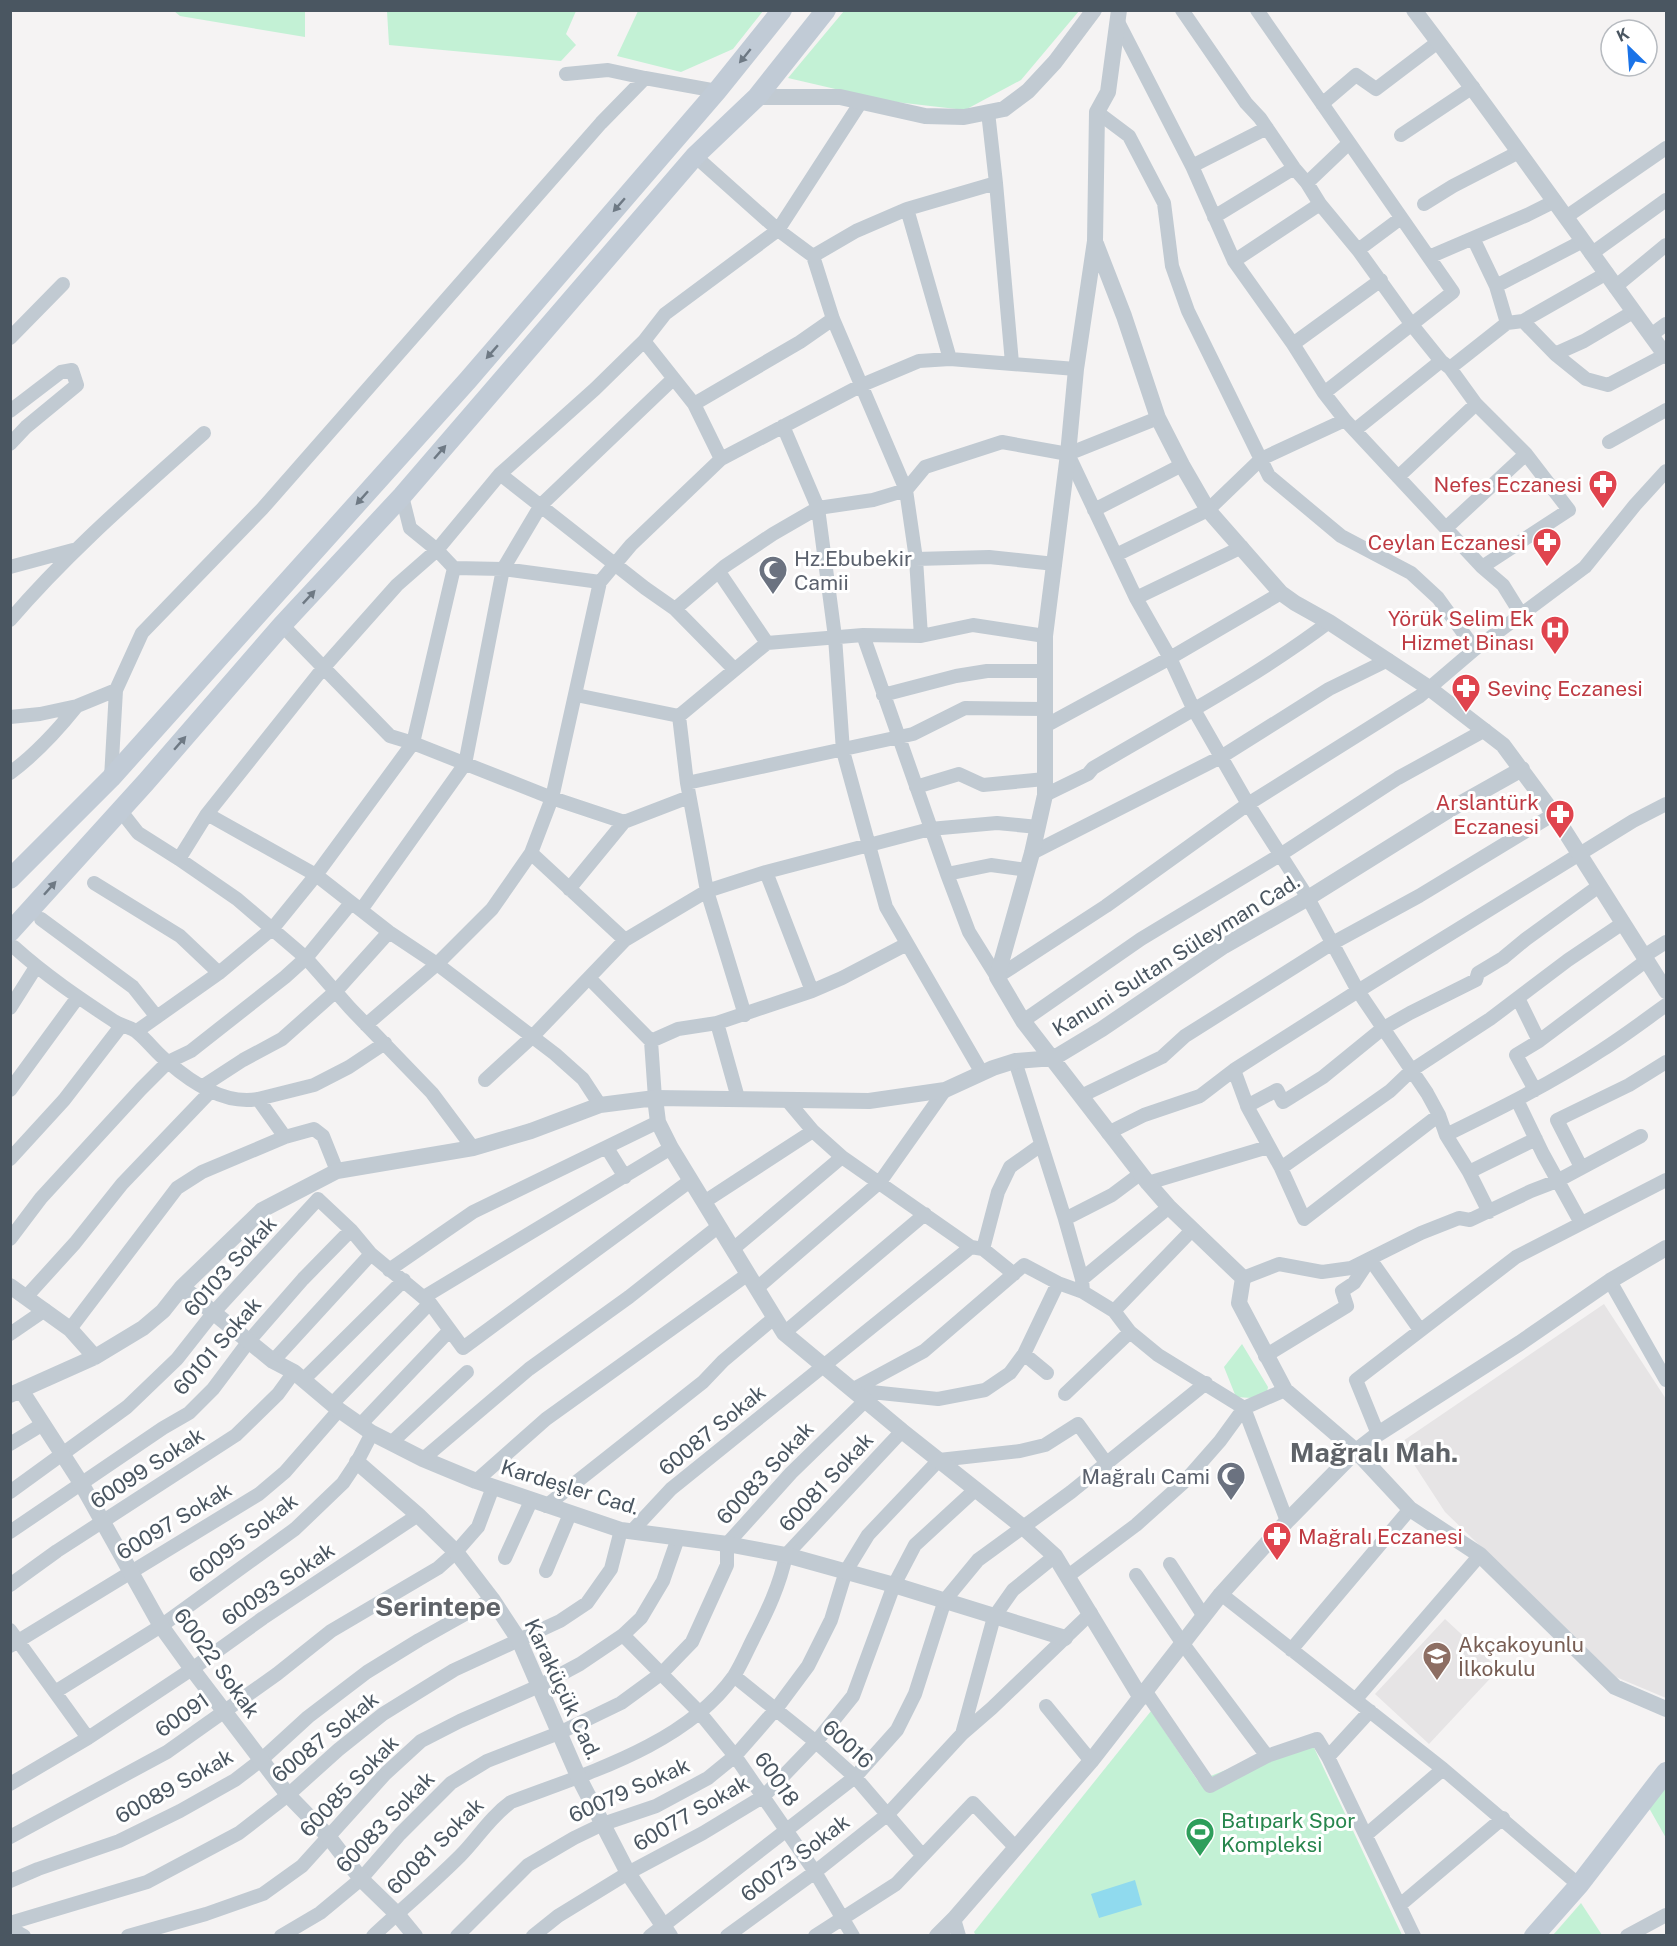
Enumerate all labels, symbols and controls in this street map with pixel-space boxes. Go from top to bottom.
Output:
north arrow [1599,18,1659,78]
text: K [1614,24,1633,46]
one-way arrow [739,48,752,64]
one-way arrow [613,197,626,212]
one-way arrow [485,344,498,360]
one-way arrow [433,445,446,460]
pharmacy icon: Nefes Eczanesi [1587,468,1619,510]
place label: Nefes Eczanesi [1434,472,1582,497]
one-way arrow [356,490,369,505]
pharmacy icon: Ceylan Eczanesi [1531,526,1563,568]
place label: Ceylan Eczanesi [1368,530,1526,555]
place label: Hz.Ebubekir Camii [794,546,912,595]
mosque icon: Hz.Ebubekir Camii [757,554,789,596]
one-way arrow [301,590,315,604]
place label: Yörük Selim Ek Hizmet Binası [1388,606,1534,655]
hospital icon: Yörük Selim Ek Hizmet Binası [1539,614,1571,656]
pharmacy icon: Sevinç Eczanesi [1450,672,1482,714]
place label: Sevinç Eczanesi [1487,676,1643,701]
one-way arrow [173,736,186,751]
place label: Arslantürk Eczanesi [1435,790,1539,839]
pharmacy icon: Arslantürk Eczanesi [1544,798,1576,840]
street label: Kanuni Sultan Süleyman Cad. [1048,868,1304,1042]
one-way arrow [43,881,57,896]
street label: 60103 Sokak [178,1211,282,1321]
street label: 60101 Sokak [168,1292,266,1400]
street label: 60087 Sokak [654,1379,771,1481]
street label: 60083 Sokak [711,1416,819,1529]
street label: 60099 Sokak [86,1422,209,1514]
street label: 60081 Sokak [774,1427,878,1537]
district label: Mağralı Mah. [1290,1436,1458,1468]
street label: Kardeşler Cad. [498,1454,642,1520]
mosque icon: Mağralı Cami [1215,1460,1247,1502]
place label: Mağralı Cami [1082,1464,1210,1489]
street label: 60097 Sokak [112,1477,236,1565]
street label: 60095 Sokak [184,1488,302,1588]
pharmacy icon: Mağralı Eczanesi [1261,1520,1293,1562]
place label: Mağralı Eczanesi [1298,1524,1463,1549]
street label: 60093 Sokak [217,1537,339,1631]
district label: Serintepe [375,1590,501,1622]
street label: 60022 Sokak [169,1603,265,1723]
street label: Karaküçük Cad. [519,1615,607,1763]
place label: Akçakoyunlu İlkokulu [1458,1632,1584,1681]
school or university icon: Akçakoyunlu İlkokulu [1421,1640,1453,1682]
street label: 60087 Sokak [267,1686,384,1788]
street label: 60091 [150,1688,214,1742]
street label: 60016 [817,1714,879,1774]
street label: 60085 Sokak [294,1730,404,1842]
street label: 60089 Sokak [111,1743,237,1829]
street label: 60018 [749,1747,805,1811]
street label: 60079 Sokak [565,1752,693,1828]
street label: 60083 Sokak [331,1766,440,1878]
street label: 60077 Sokak [629,1770,754,1856]
street label: 60081 Sokak [381,1792,489,1900]
place label: Batıpark Spor Kompleksi [1221,1808,1355,1857]
street label: 60073 Sokak [736,1809,854,1907]
sports icon: Batıpark Spor Kompleksi [1184,1816,1216,1858]

